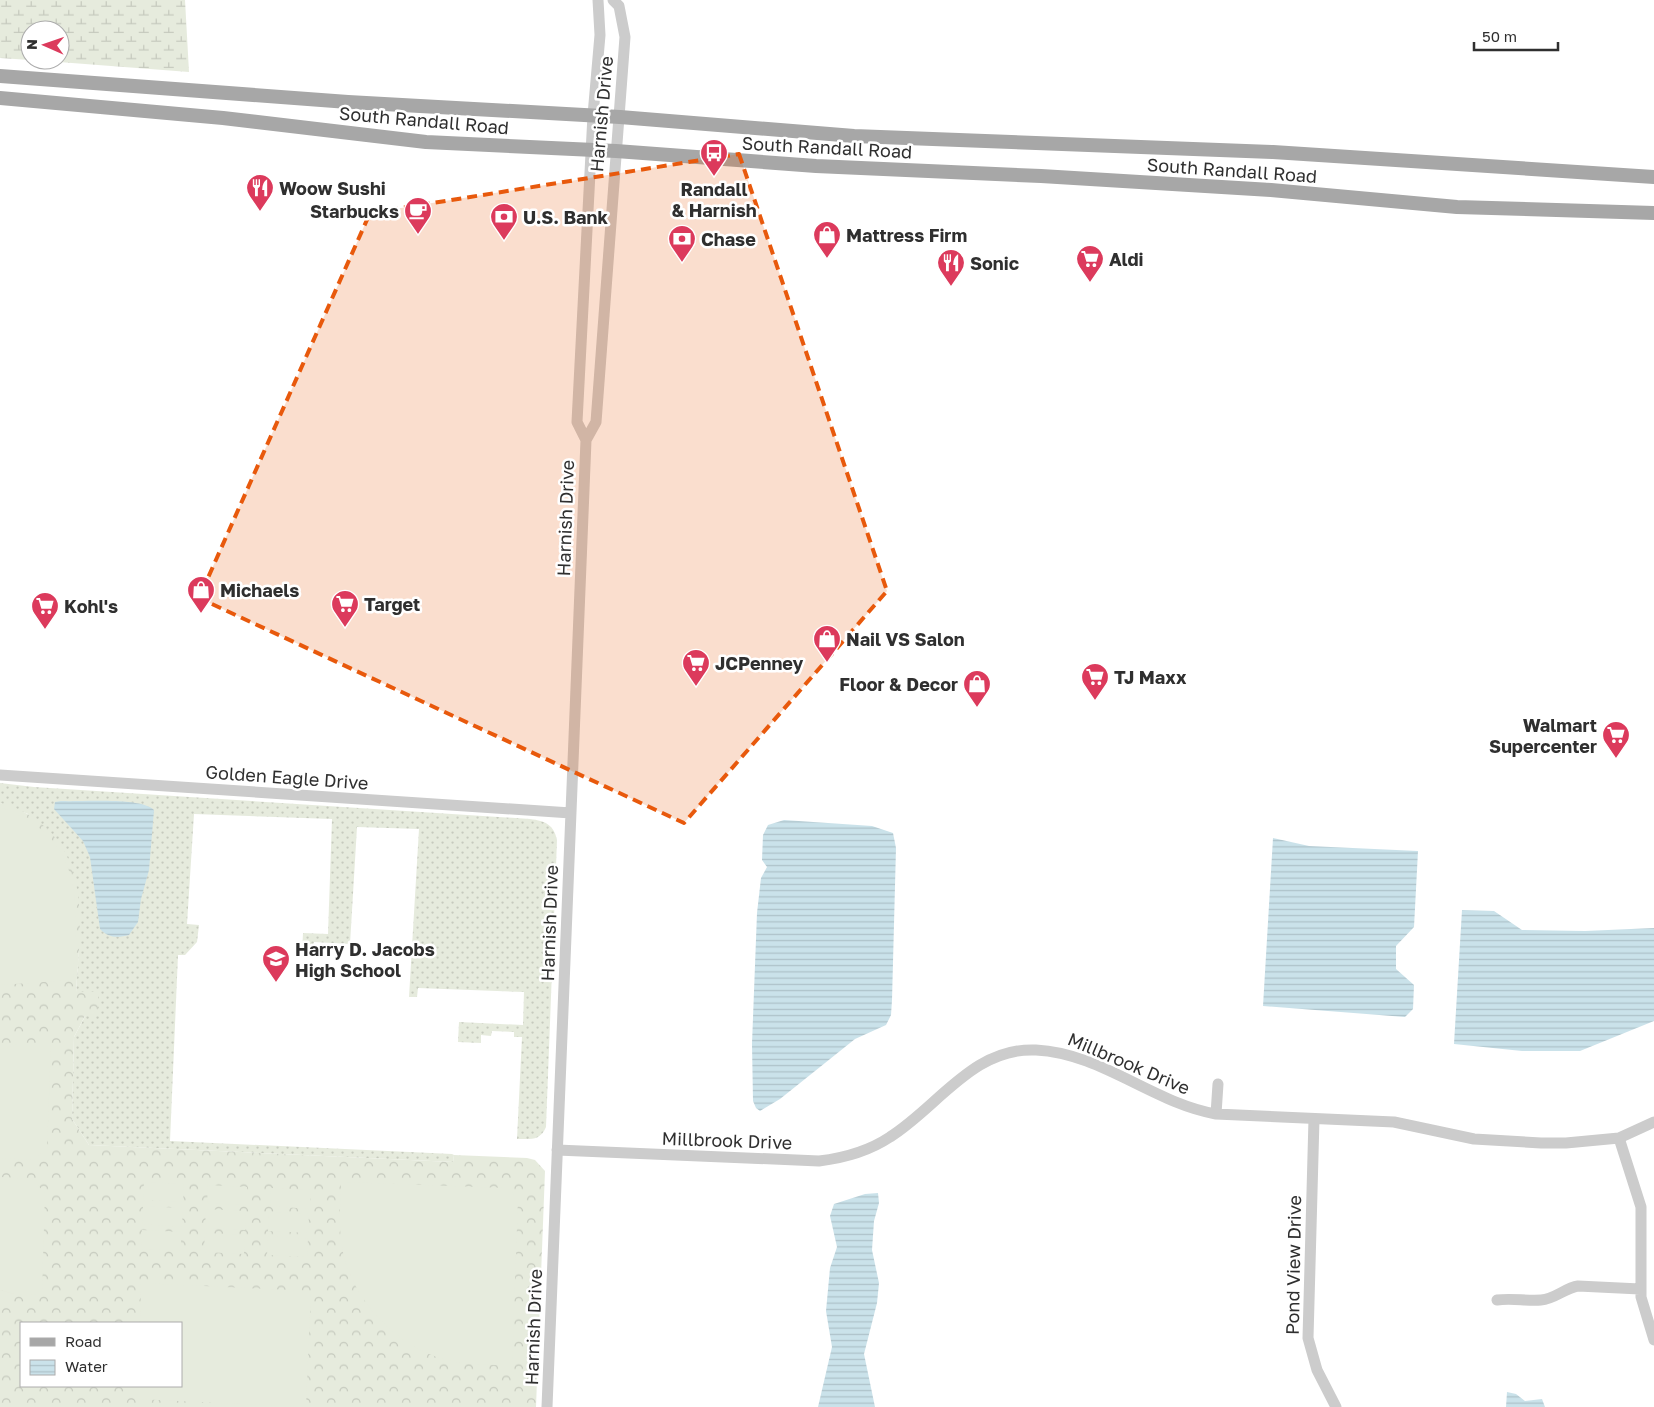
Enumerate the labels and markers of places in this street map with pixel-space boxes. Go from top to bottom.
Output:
bus stop icon: Randall & Harnish [699,138,729,177]
restaurant icon: Woow Sushi [245,173,275,212]
place label: Woow Sushi [279,177,386,199]
place label: Randall & Harnish [671,178,757,221]
cafe icon: Starbucks [403,196,433,235]
place label: Starbucks [310,200,399,222]
bank icon: U.S. Bank [489,202,519,241]
place label: U.S. Bank [523,206,608,228]
shop icon: Mattress Firm [812,220,842,259]
bank icon: Chase [667,224,697,263]
place label: Mattress Firm [846,224,967,246]
place label: Chase [701,228,756,250]
supermarket icon: Aldi [1075,244,1105,283]
restaurant icon: Sonic [936,248,966,287]
place label: Aldi [1109,248,1144,270]
place label: Sonic [970,252,1019,274]
shop icon: Michaels [186,575,216,614]
place label: Michaels [220,579,299,601]
supermarket icon: Target [330,589,360,628]
supermarket icon: Kohl's [30,591,60,630]
place label: Target [364,593,420,615]
place label: Kohl's [64,595,118,617]
shop icon: Nail VS Salon [812,624,842,663]
place label: Nail VS Salon [846,628,965,650]
supermarket icon: JCPenney [681,648,711,687]
place label: JCPenney [715,652,804,674]
supermarket icon: TJ Maxx [1080,662,1110,701]
place label: TJ Maxx [1114,666,1187,688]
shop icon: Floor & Decor [962,669,992,708]
place label: Floor & Decor [839,673,958,695]
place label: Walmart Supercenter [1489,714,1597,757]
supermarket icon: Walmart Supercenter [1601,720,1631,759]
place label: Harry D. Jacobs High School [295,938,435,981]
school or university icon: Harry D. Jacobs High School [261,944,291,983]

